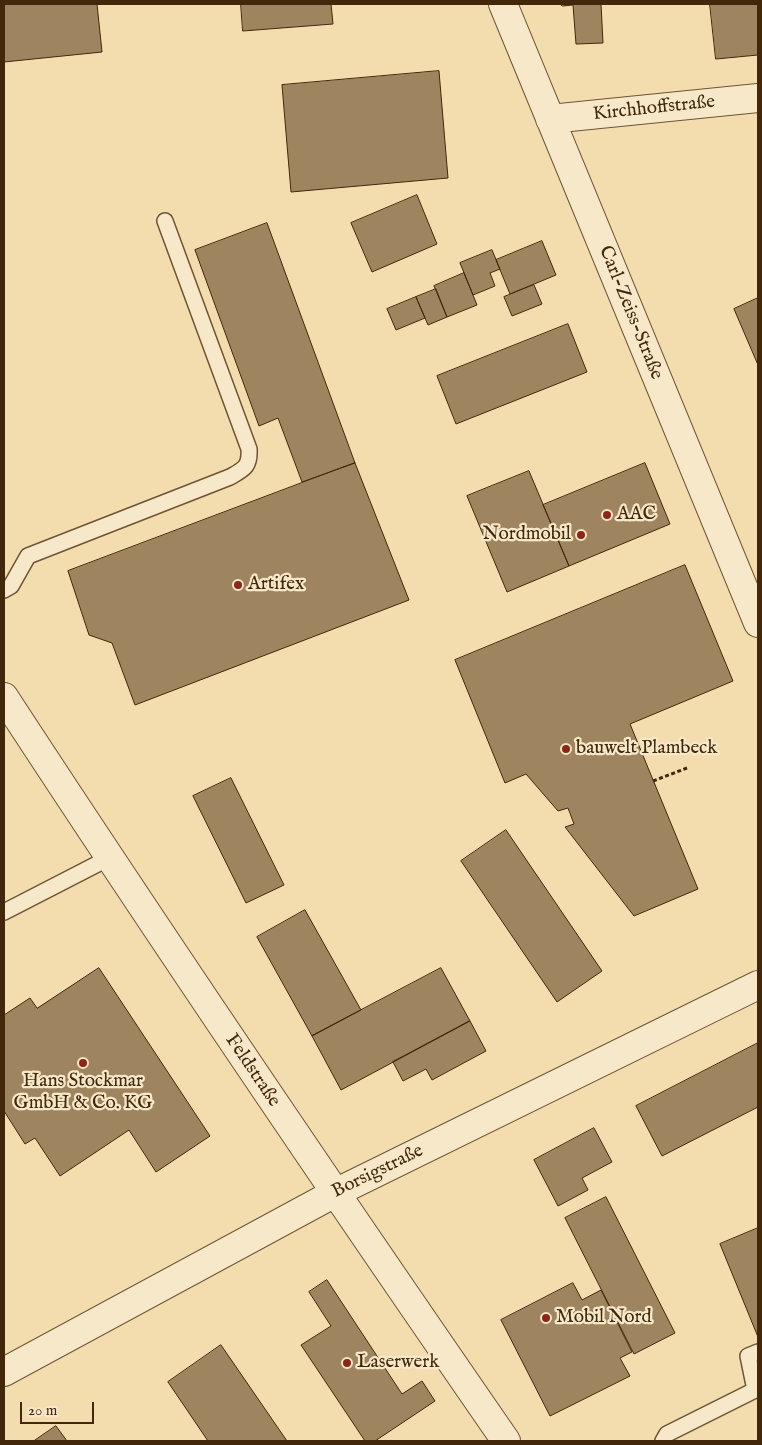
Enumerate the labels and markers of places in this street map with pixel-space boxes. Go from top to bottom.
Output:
place label: AAC [617,504,656,526]
marker: AAC [601,509,613,521]
place label: Nordmobil [483,524,571,546]
marker: Nordmobil [575,529,587,541]
place label: Artifex [248,574,304,596]
marker: Artifex [232,579,244,591]
place label: bauwelt Plambeck [576,738,717,760]
marker: bauwelt Plambeck [560,743,572,755]
marker: Hans Stockmar GmbH & Co. KG [77,1057,89,1069]
place label: Hans Stockmar GmbH & Co. KG [14,1071,152,1115]
place label: Mobil Nord [556,1307,652,1329]
marker: Mobil Nord [540,1312,552,1324]
place label: Laserwerk [357,1352,439,1374]
marker: Laserwerk [341,1357,353,1369]

